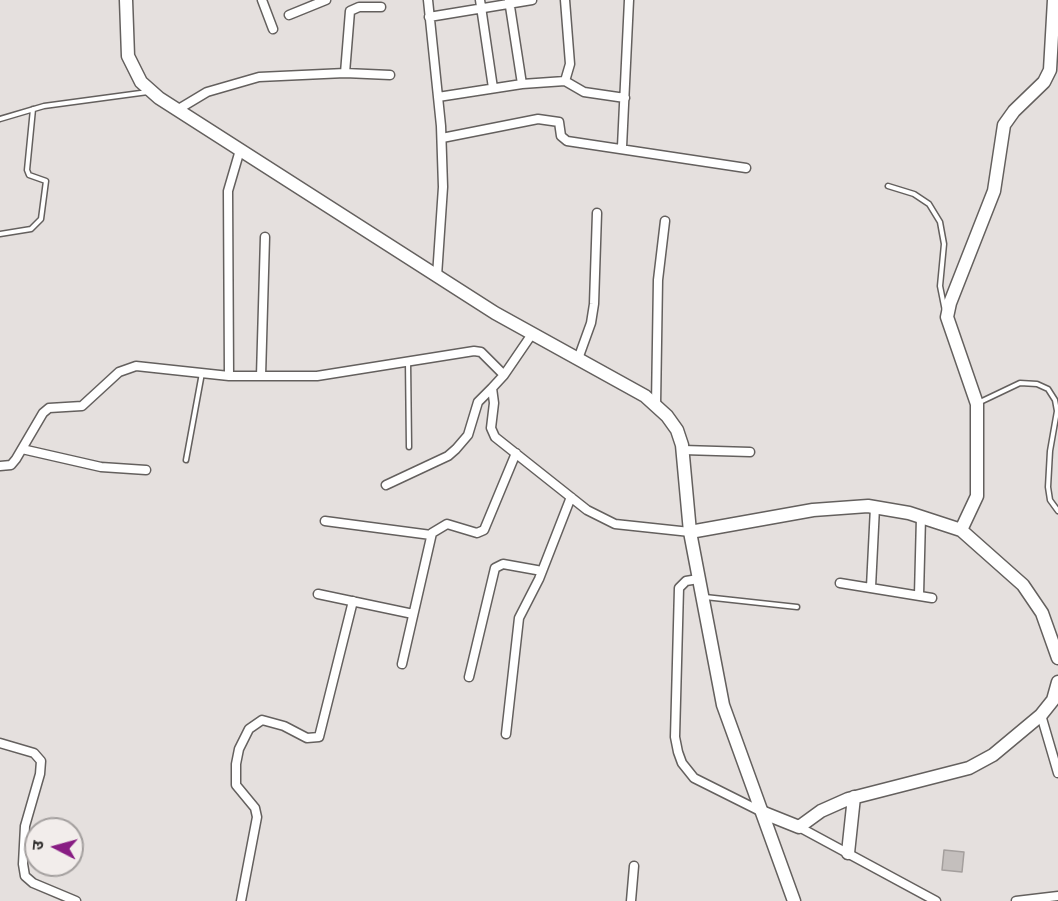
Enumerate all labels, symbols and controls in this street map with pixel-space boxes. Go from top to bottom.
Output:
north arrow [24,817,84,877]
text: उ [29,840,47,851]

